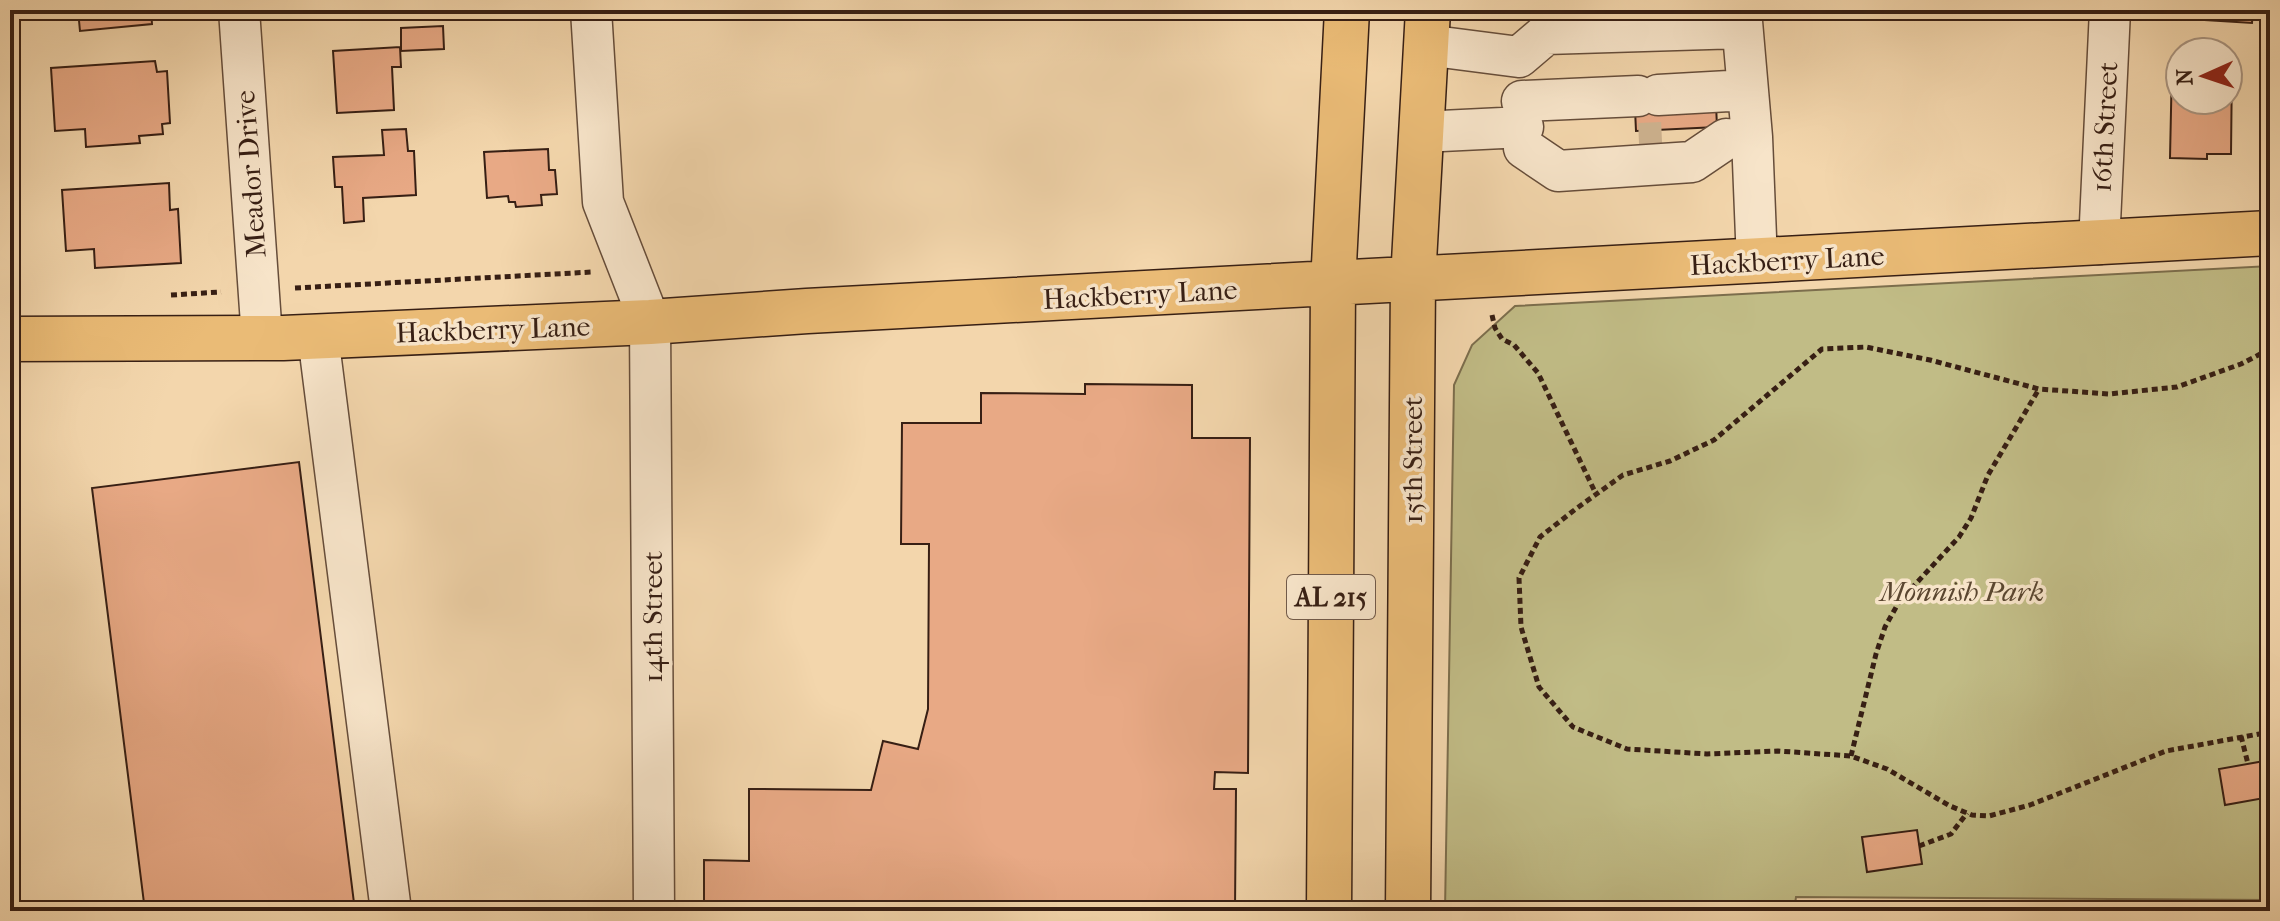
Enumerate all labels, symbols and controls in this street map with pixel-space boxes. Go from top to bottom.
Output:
north arrow [2164,36,2244,116]
street label: 16th Street [2085,61,2124,193]
text: N [2172,68,2198,86]
street label: Meador Drive [228,89,273,259]
street label: Hackberry Lane [1689,239,1885,282]
street label: Hackberry Lane [1042,273,1238,316]
street label: Hackberry Lane [395,310,591,349]
street label: 15th Street [1396,396,1429,524]
street label: 14th Street [636,551,669,683]
road number: AL 215 [1287,575,1375,619]
park label: Monnish Park [1878,575,2044,608]

